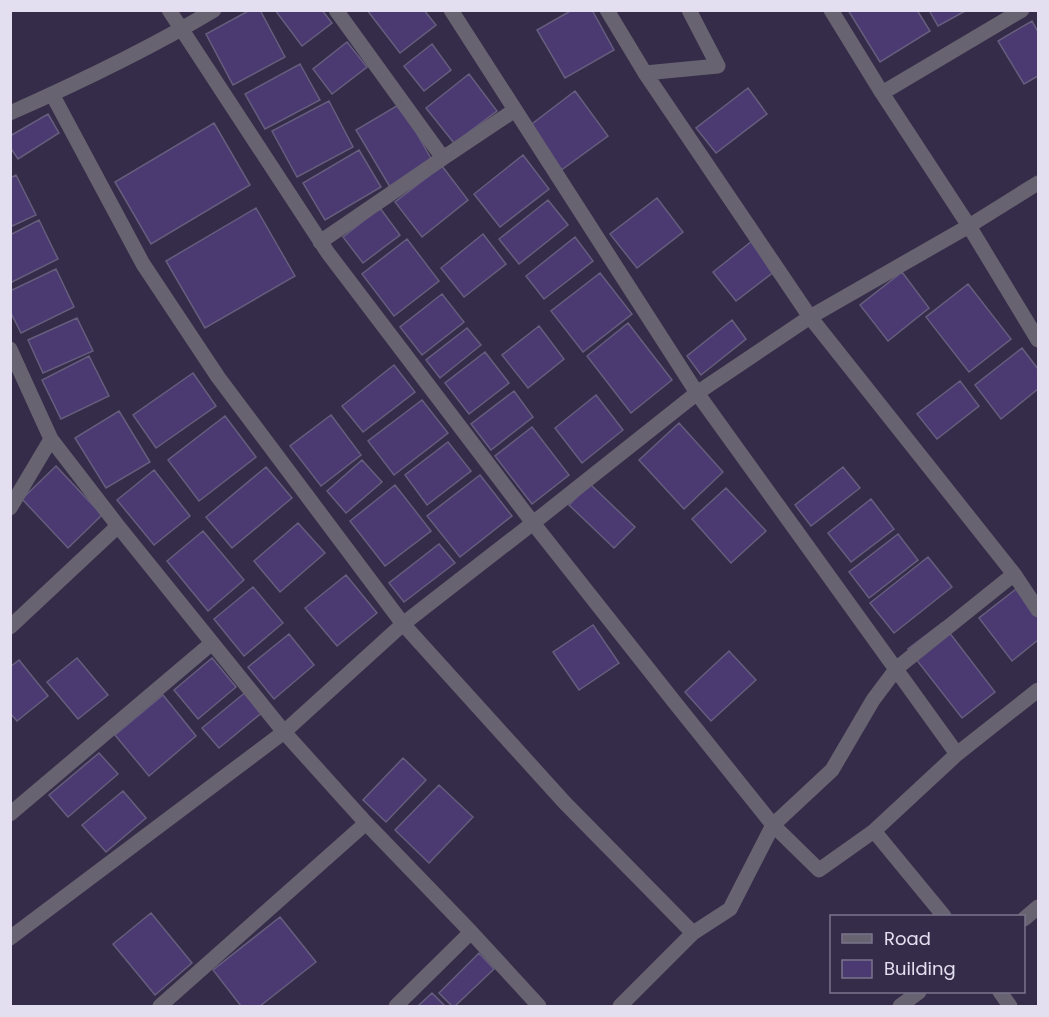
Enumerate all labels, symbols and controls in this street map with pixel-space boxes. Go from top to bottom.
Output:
legend [830,915,1025,993]
text: Road [884,926,931,951]
text: Building [884,956,956,981]

